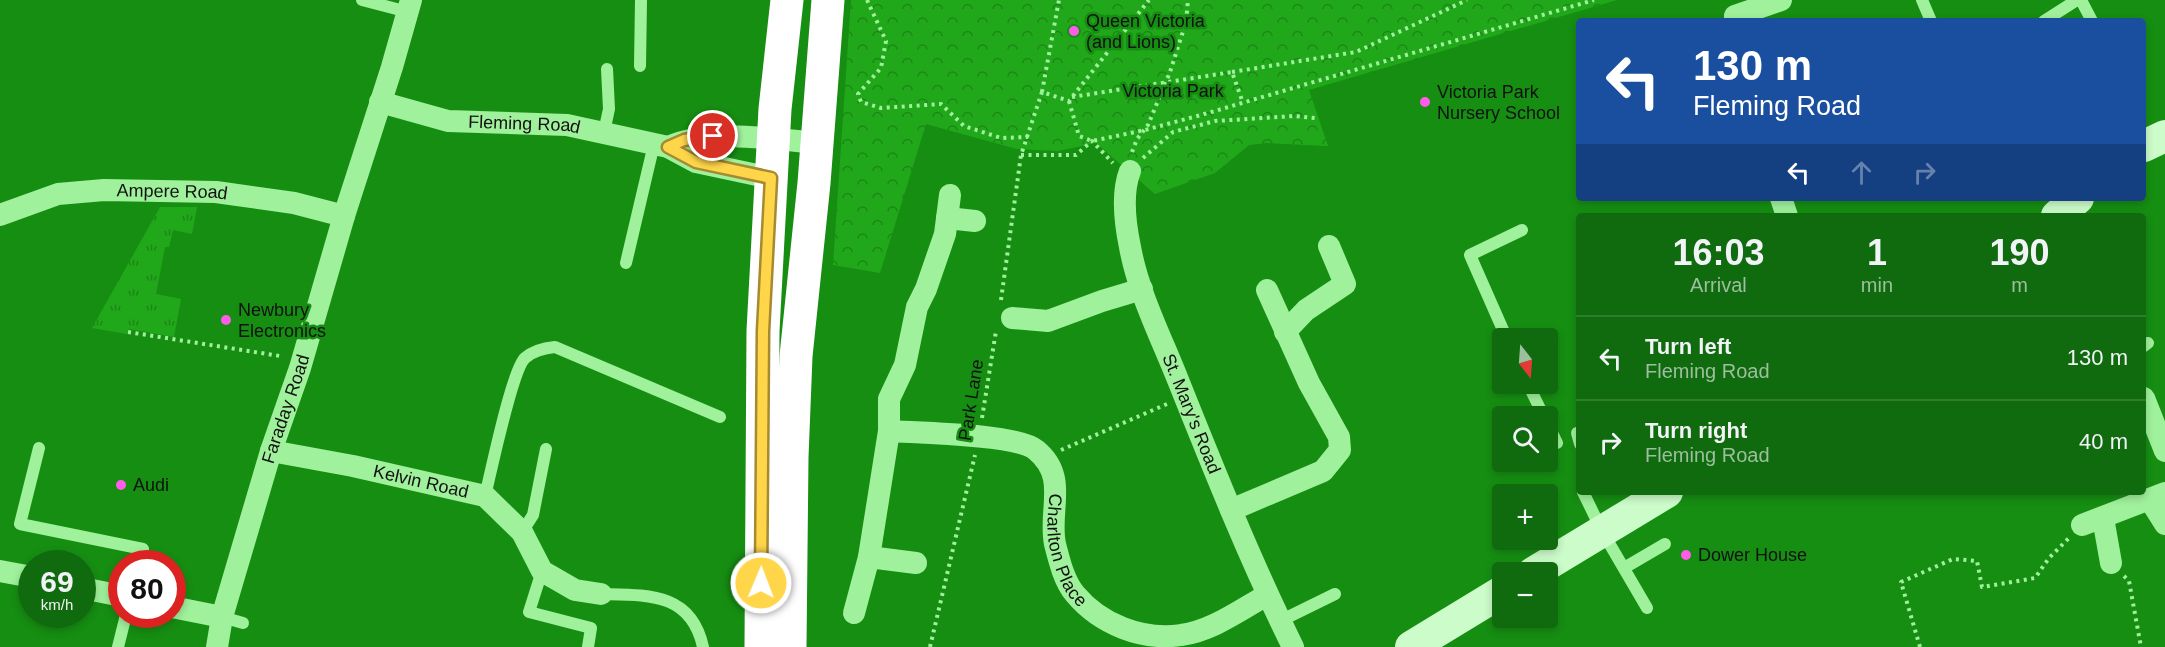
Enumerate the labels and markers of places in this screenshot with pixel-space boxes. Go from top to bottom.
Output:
place label: Queen Victoria (and Lions) [1086,11,1206,52]
marker: Queen Victoria (and Lions) [1067,24,1081,38]
place label: Victoria Park Nursery School [1437,82,1560,123]
marker: Victoria Park Nursery School [1418,95,1432,109]
pin [687,110,738,161]
place label: Newbury Electronics [238,300,326,341]
marker: Newbury Electronics [219,313,233,327]
place label: Audi [133,475,169,495]
marker: Audi [114,478,128,492]
place label: Dower House [1698,545,1807,565]
marker: Dower House [1679,548,1693,562]

